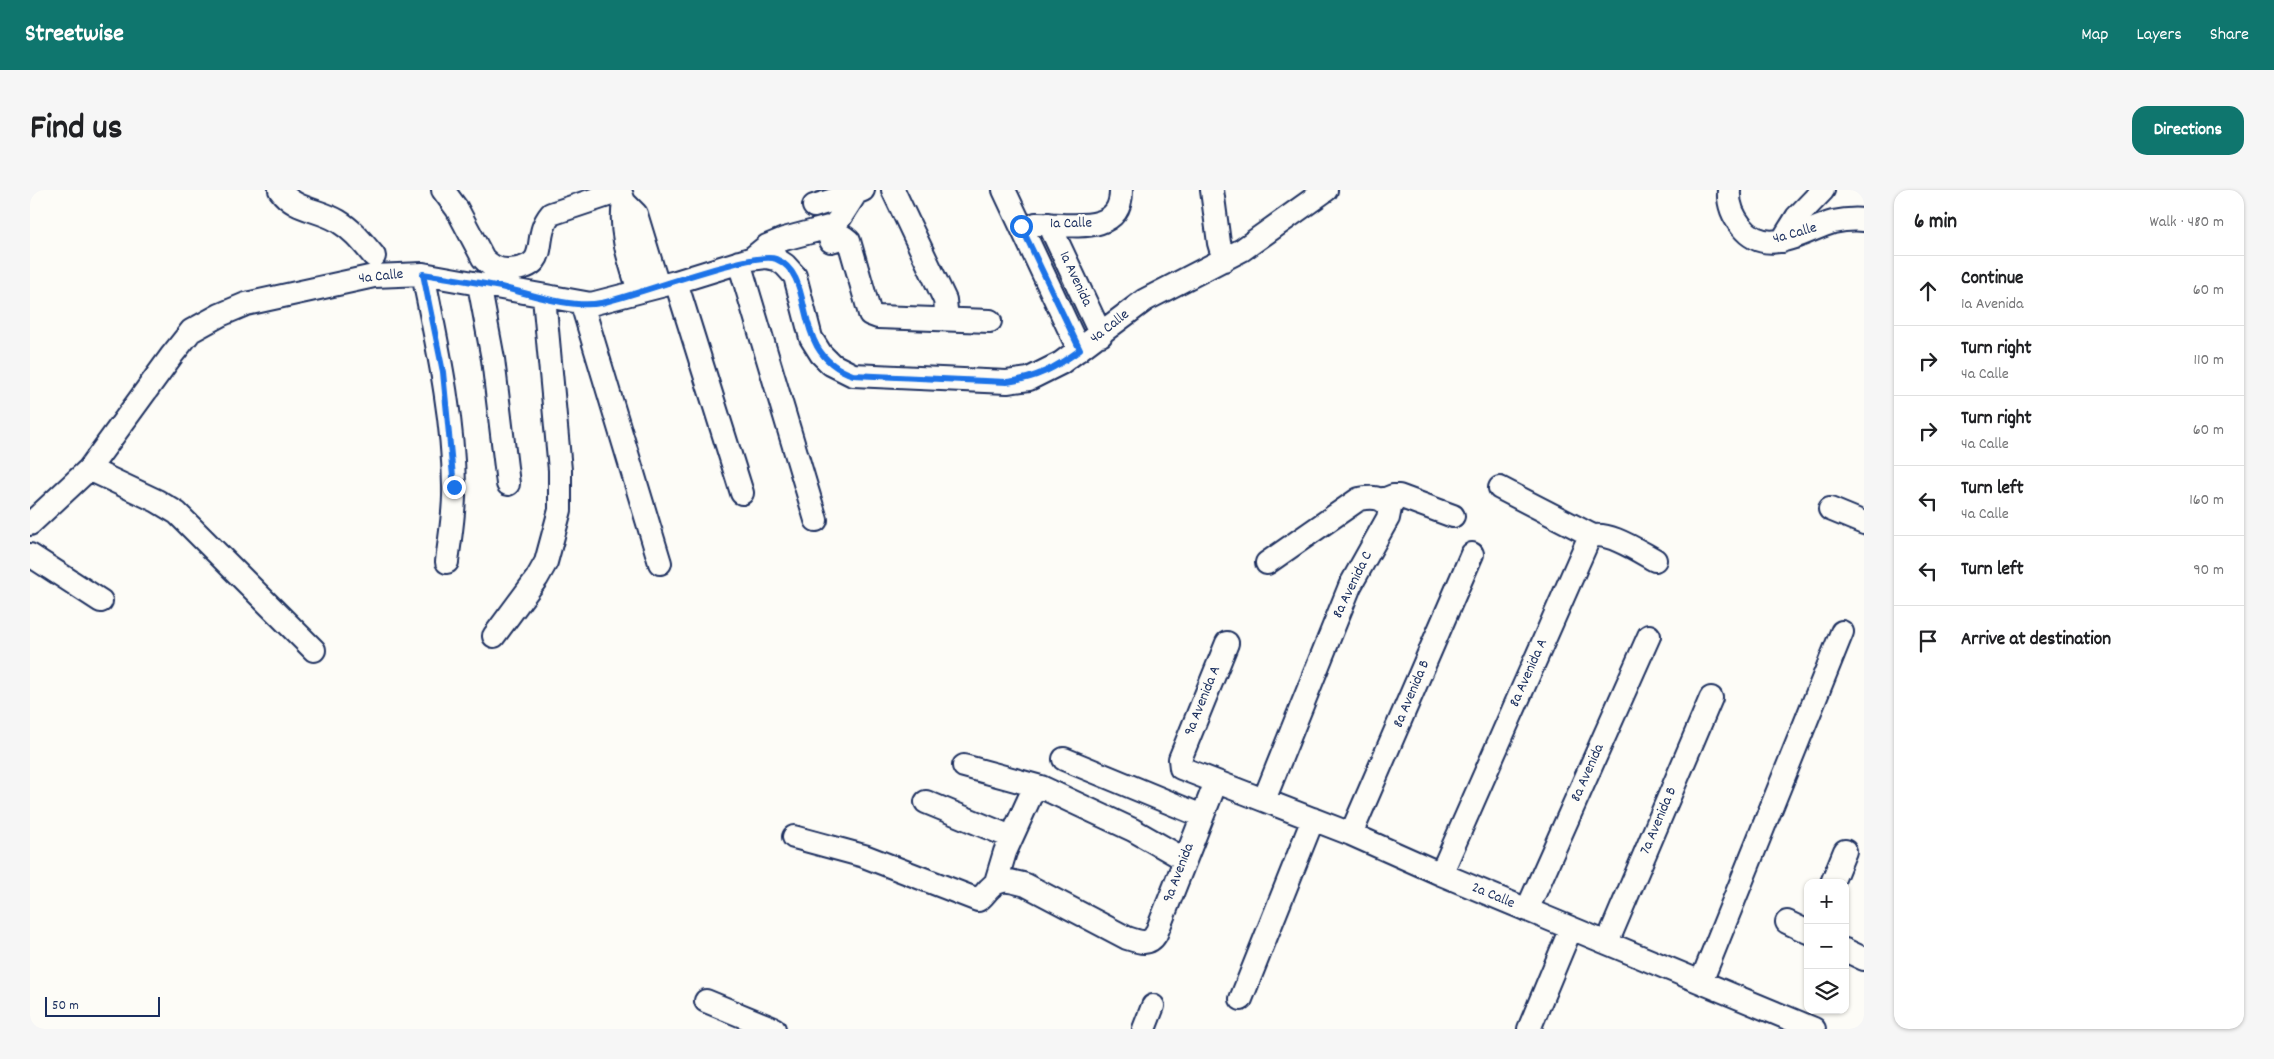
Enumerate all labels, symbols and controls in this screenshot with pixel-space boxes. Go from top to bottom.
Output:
text: Streetwise [25,18,124,52]
text: Map [2081,23,2108,48]
text: Layers [2136,23,2182,48]
text: Share [2210,23,2249,48]
text: Find us [30,105,122,155]
button: Directions [2132,106,2244,155]
text: 6 min [1914,208,1957,238]
text: Walk · 480 m [2150,211,2224,234]
street label: 1a Calle [1050,213,1093,235]
route start [1010,215,1033,238]
street label: 4a Calle [1770,217,1820,251]
street label: 1a Avenida [1053,248,1098,311]
street label: 4a Calle [358,264,405,290]
text: Continue [1961,266,2023,293]
icon: ahead [1914,277,1942,305]
text: 60 m [2193,279,2224,302]
text: 1a Avenida [1961,293,2023,316]
street label: 4a Calle [1086,304,1135,349]
text: Turn right [1961,336,2032,363]
icon: right [1914,347,1942,375]
text: 110 m [2194,349,2224,372]
text: 4a Calle [1961,363,2009,386]
text: Turn right [1961,406,2032,433]
icon: right [1914,417,1942,445]
text: 60 m [2193,419,2224,442]
text: 4a Calle [1961,433,2009,456]
route end [443,476,466,499]
text: Turn left [1961,476,2024,503]
icon: left [1914,487,1942,515]
text: 160 m [2189,489,2224,512]
text: 4a Calle [1961,503,2009,526]
street label: 8a Avenida C [1327,548,1379,622]
icon: left [1914,557,1942,585]
text: Turn left [1961,557,2024,584]
text: 90 m [2193,559,2224,582]
icon: arrive [1914,627,1942,655]
text: Arrive at destination [1961,627,2111,654]
street label: 8a Avenida A [1504,635,1554,711]
street label: 8a Avenida B [1388,657,1436,731]
street label: 9a Avenida A [1179,663,1227,739]
street label: 8a Avenida [1565,740,1611,805]
street label: 7a Avenida B [1635,784,1683,858]
street label: 9a Avenida [1158,839,1201,906]
street label: 2a Calle [1468,877,1518,915]
map controls [1804,879,1849,1014]
button: + [1804,879,1849,924]
button: − [1804,924,1849,969]
button: layers [1804,969,1849,1014]
scale bar [45,994,160,1017]
text: 50 m [52,996,79,1016]

